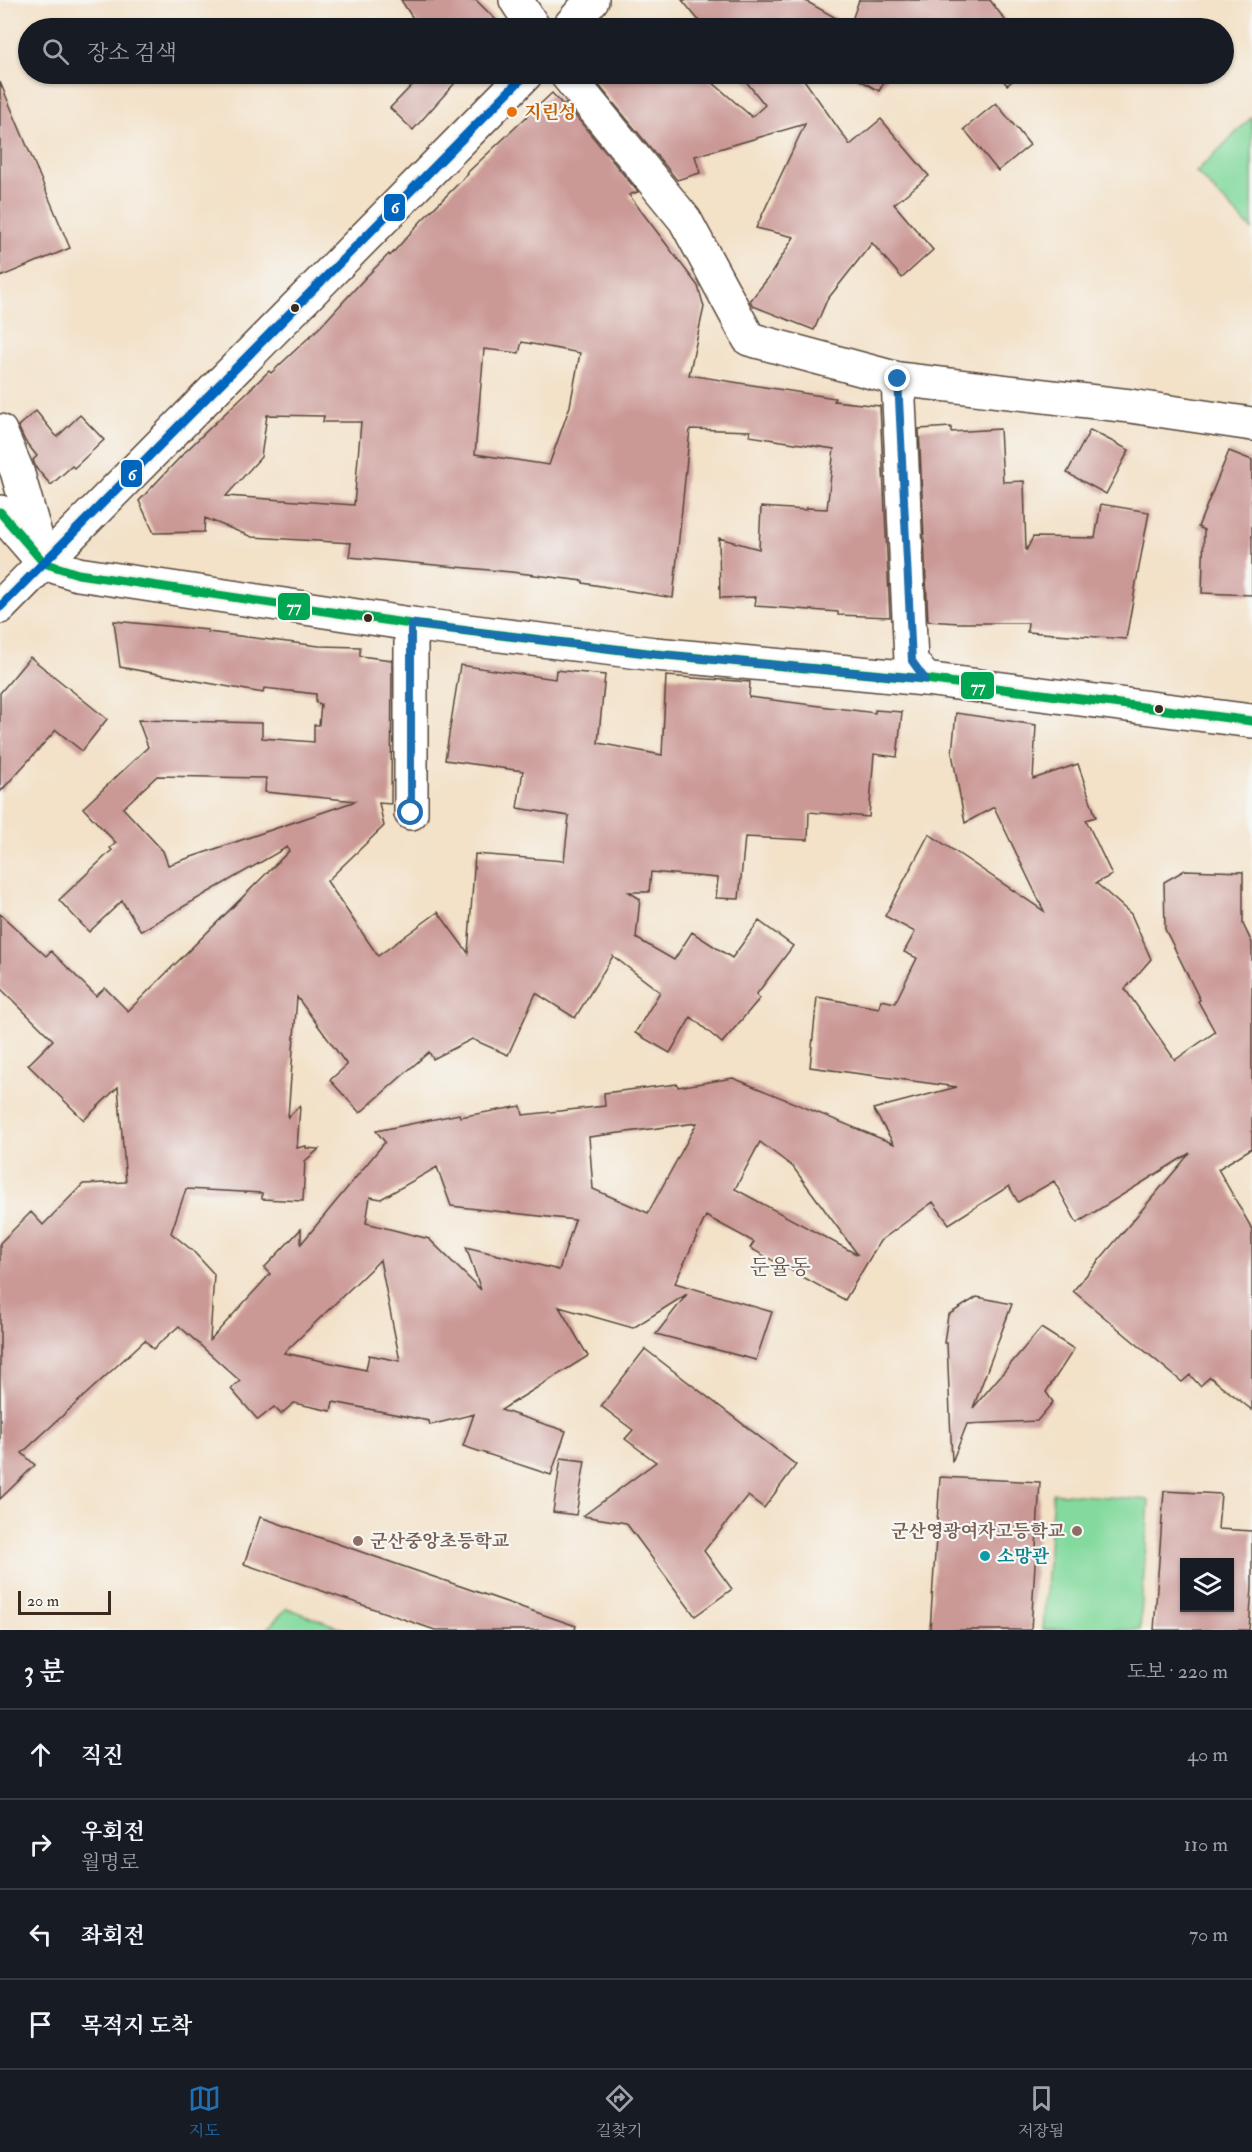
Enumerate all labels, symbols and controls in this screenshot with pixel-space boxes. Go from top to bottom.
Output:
search box [18,18,1234,84]
icon: search [39,35,72,68]
text: 장소 검색 [87,39,177,67]
place label: 지린성 [524,101,576,124]
marker: 지린성 [505,105,519,119]
line badge: 6 [383,193,406,222]
text: 6 [391,198,401,218]
unlabelled marker [289,302,301,314]
route end [884,365,910,391]
line badge: 6 [120,459,143,488]
text: 6 [128,465,138,485]
line badge: 77 [277,592,311,621]
text: 77 [287,597,302,617]
unlabelled marker [362,612,374,624]
line badge: 77 [960,671,995,700]
text: 77 [971,677,986,697]
unlabelled marker [1153,703,1165,715]
route start [397,799,423,825]
district label: 둔율동 [750,1254,810,1281]
place label: 군산영광여자고등학교 [891,1520,1066,1543]
marker: 군산영광여자고등학교 [1070,1524,1084,1538]
place label: 군산중앙초등학교 [370,1530,510,1553]
marker: 군산중앙초등학교 [351,1534,365,1548]
place label: 소망관 [997,1545,1050,1568]
marker: 소망관 [978,1549,992,1563]
map controls [1180,1558,1234,1612]
button: layers [1180,1558,1234,1612]
scale bar [18,1588,111,1616]
text: 20 m [27,1591,59,1611]
text: 3 분 [24,1656,65,1688]
text: 도보 · 220 m [1127,1659,1228,1684]
icon: ahead [24,1738,57,1771]
text: 직진 [81,1742,124,1770]
text: 40 m [1187,1742,1228,1767]
text: 우회전 [81,1818,145,1846]
icon: right [24,1828,57,1861]
text: 110 m [1184,1832,1228,1857]
text: 월명로 [81,1850,139,1875]
icon: left [24,1918,57,1951]
text: 좌회전 [81,1922,145,1950]
text: 70 m [1189,1922,1228,1947]
icon: arrive [24,2008,57,2041]
text: 목적지 도착 [81,2012,192,2040]
tab: 지도 [188,2082,221,2141]
tab: 길찾기 [596,2082,642,2141]
tab: 저장됨 [1018,2082,1064,2141]

